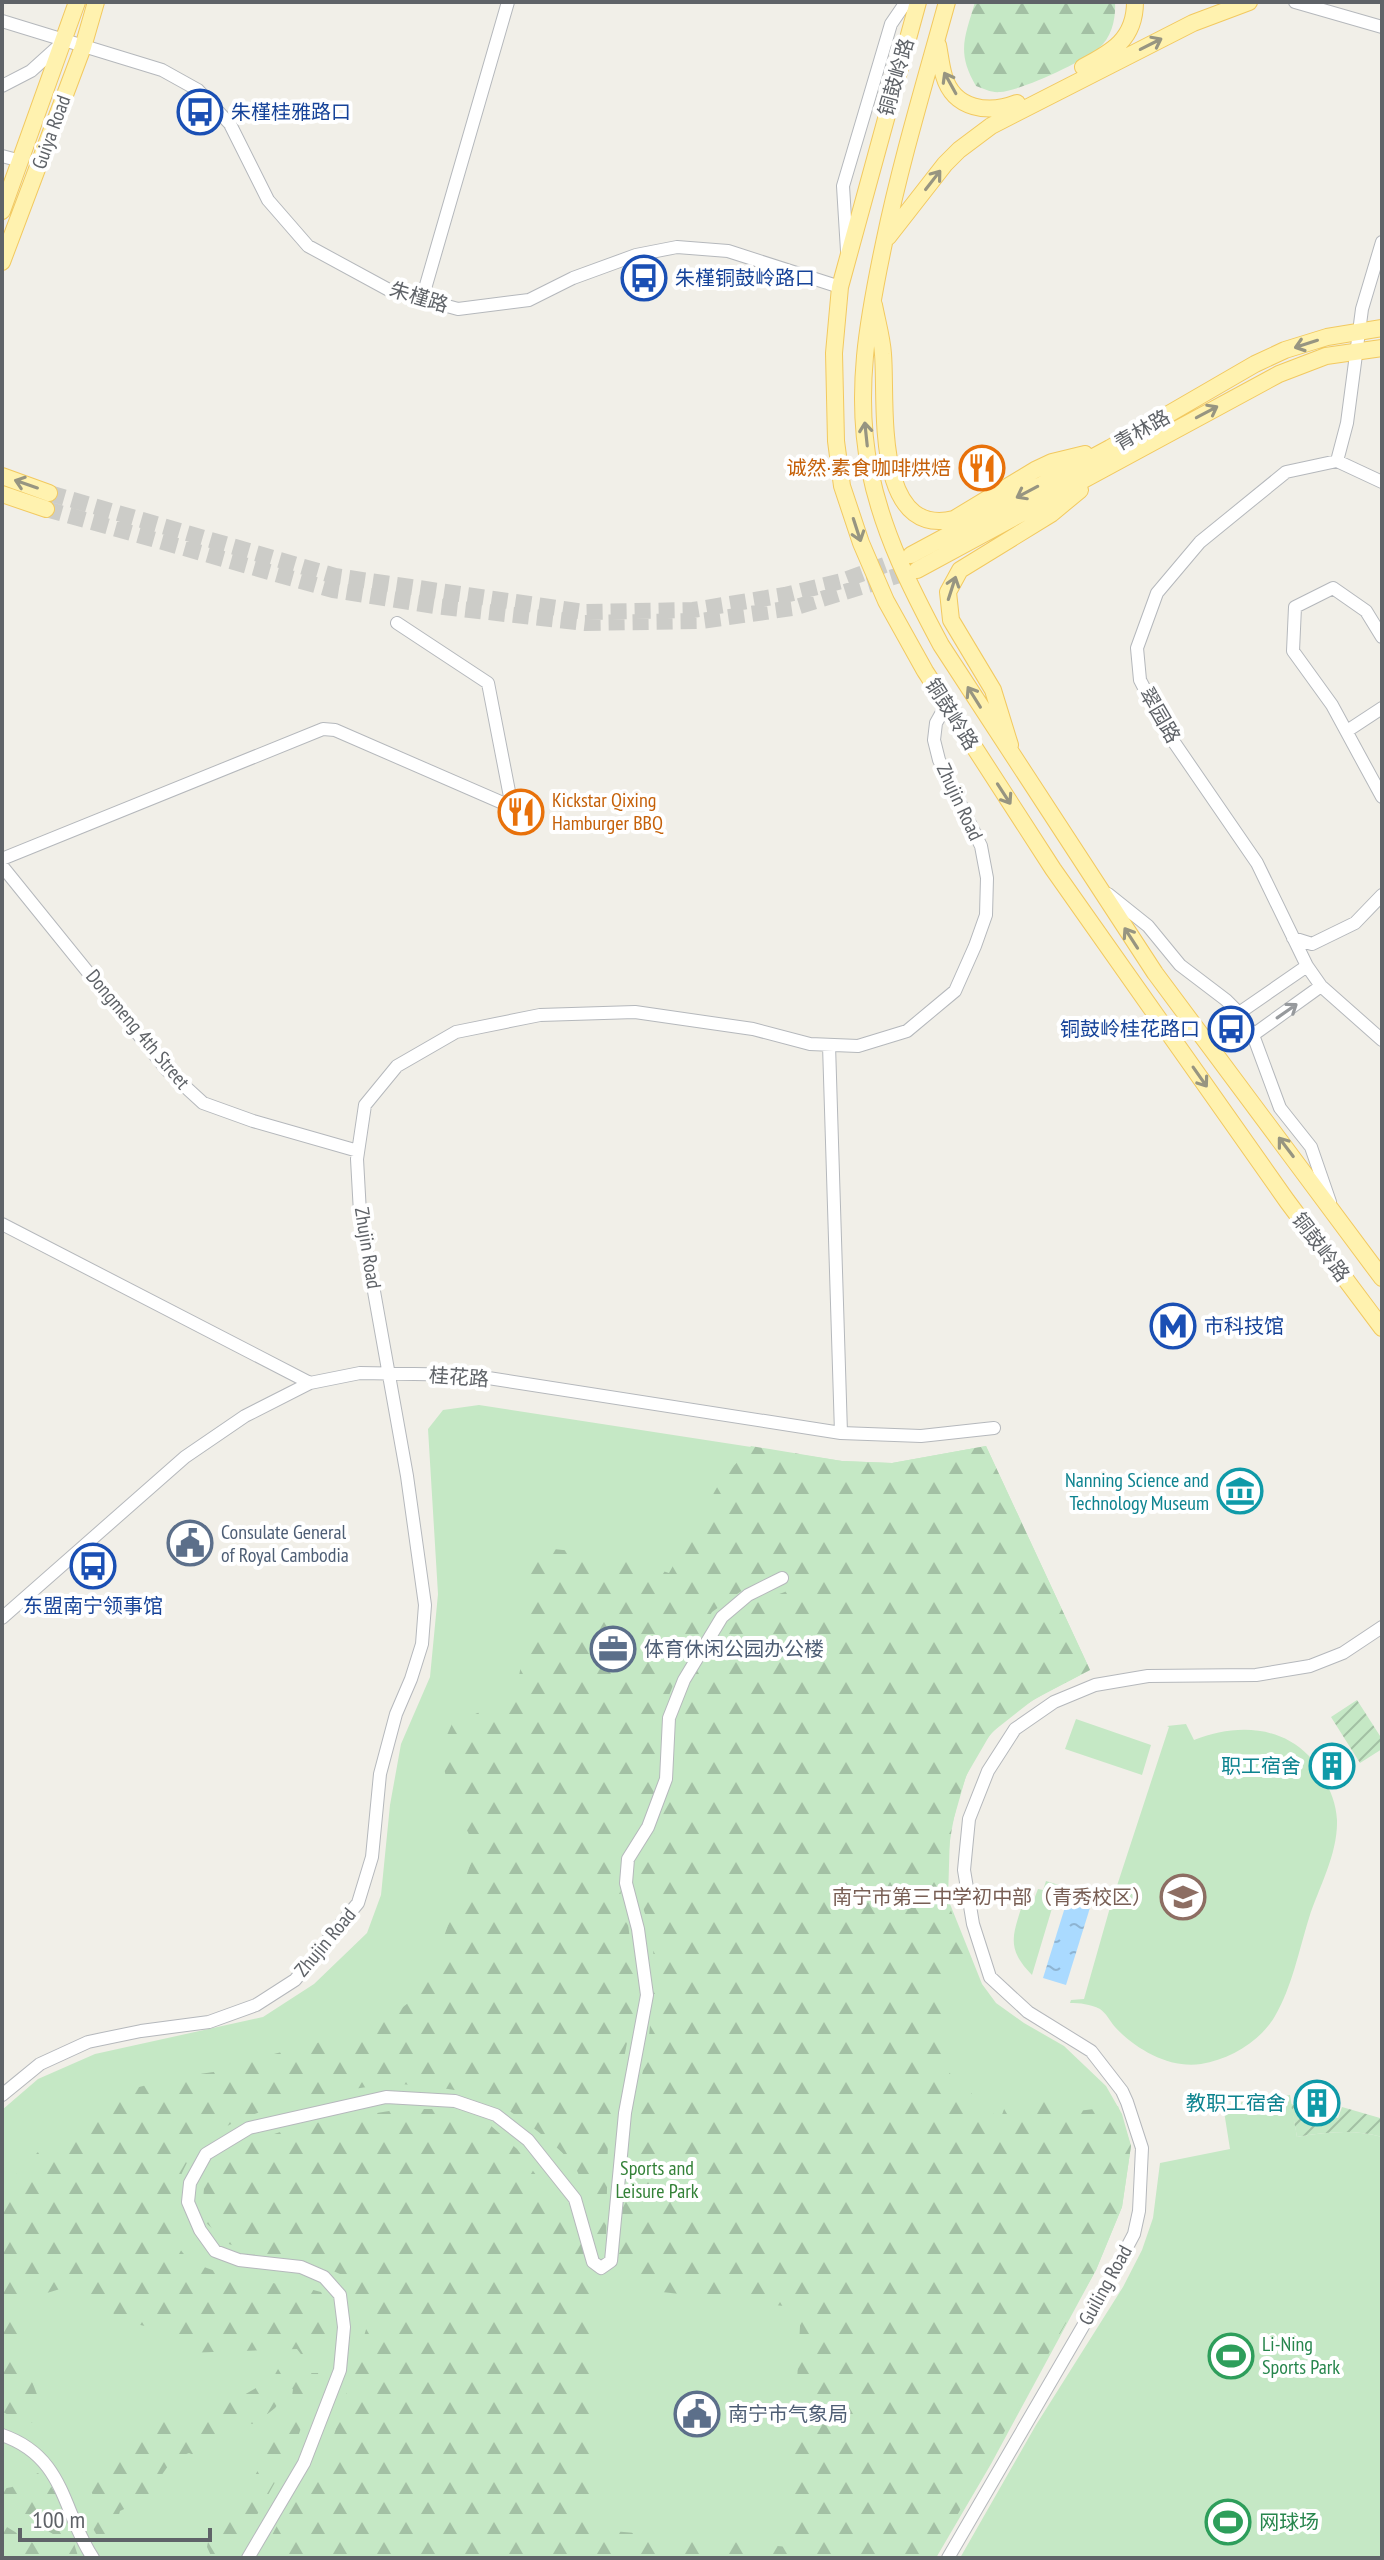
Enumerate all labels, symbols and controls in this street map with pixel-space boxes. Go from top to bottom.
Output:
street label: 铜鼓岭路 [872,35,920,119]
one-way arrow [1139,36,1163,52]
one-way arrow [941,72,957,95]
bus stop icon: 朱槿桂雅路口 [176,88,224,136]
street label: Guiya Road [26,91,76,173]
place label: 朱槿桂雅路口 [231,99,351,125]
one-way arrow [924,170,941,191]
bus stop icon: 朱槿铜鼓岭路口 [620,254,668,302]
place label: 朱槿铜鼓岭路口 [675,265,815,291]
street label: 朱槿路 [387,276,451,318]
one-way arrow [1293,337,1319,352]
street label: 青林路 [1110,404,1174,456]
one-way arrow [1195,404,1219,420]
one-way arrow [858,421,873,448]
restaurant icon: 诚然·素食咖啡烘焙 [958,444,1006,492]
place label: 诚然·素食咖啡烘焙 [787,455,951,481]
one-way arrow [14,476,39,491]
one-way arrow [1016,485,1040,501]
one-way arrow [850,517,865,542]
one-way arrow [946,576,960,601]
street label: 铜鼓岭路 [920,673,984,755]
street label: 翠园路 [1134,683,1186,747]
one-way arrow [965,686,981,709]
street label: Zhujin Road [931,759,989,845]
one-way arrow [996,782,1012,805]
place label: Kickstar Qixing Hamburger BBQ [552,787,664,836]
restaurant icon: Kickstar Qixing Hamburger BBQ [497,788,545,836]
one-way arrow [1123,928,1140,950]
street label: Dongmeng 4th Street [80,964,196,1095]
one-way arrow [1275,1002,1297,1019]
bus stop icon: 铜鼓岭桂花路口 [1207,1005,1255,1053]
place label: 铜鼓岭桂花路口 [1060,1016,1200,1042]
one-way arrow [1192,1065,1208,1087]
one-way arrow [1278,1137,1295,1158]
street label: Zhujin Road [349,1205,387,1291]
street label: 铜鼓岭路 [1287,1207,1355,1287]
metro station icon: 市科技馆 [1149,1302,1197,1350]
place label: 市科技馆 [1204,1313,1284,1339]
street label: 桂花路 [428,1362,490,1392]
place label: Nanning Science and Technology Museum [1065,1467,1209,1516]
museum icon: Nanning Science and Technology Museum [1216,1467,1264,1515]
public building icon: Consulate General of Royal Cambodia [166,1519,214,1567]
place label: Consulate General of Royal Cambodia [221,1519,349,1568]
bus stop icon: 东盟南宁领事馆 [69,1542,117,1590]
place label: 东盟南宁领事馆 [23,1593,163,1619]
office icon: 体育休闲公园办公楼 [589,1625,637,1673]
place label: 体育休闲公园办公楼 [644,1636,824,1662]
building icon: 职工宿舍 [1308,1742,1356,1790]
place label: 职工宿舍 [1221,1753,1301,1779]
school or university icon: 南宁市第三中学初中部（青秀校区） [1159,1873,1207,1921]
place label: 南宁市第三中学初中部（青秀校区） [832,1884,1152,1910]
street label: Zhujin Road [289,1902,361,1982]
building icon: 教职工宿舍 [1293,2079,1341,2127]
place label: 教职工宿舍 [1186,2090,1286,2116]
park label: Sports and Leisure Park [615,2155,699,2204]
street label: Guiling Road [1072,2240,1138,2330]
place label: Li-Ning Sports Park [1262,2331,1340,2380]
sports icon: Li-Ning Sports Park [1207,2332,1255,2380]
public building icon: 南宁市气象局 [673,2390,721,2438]
place label: 南宁市气象局 [728,2401,848,2427]
scale bar [20,2492,210,2542]
sports icon: 网球场 [1204,2498,1252,2546]
text: 100 m [32,2504,85,2535]
place label: 网球场 [1259,2509,1319,2535]

